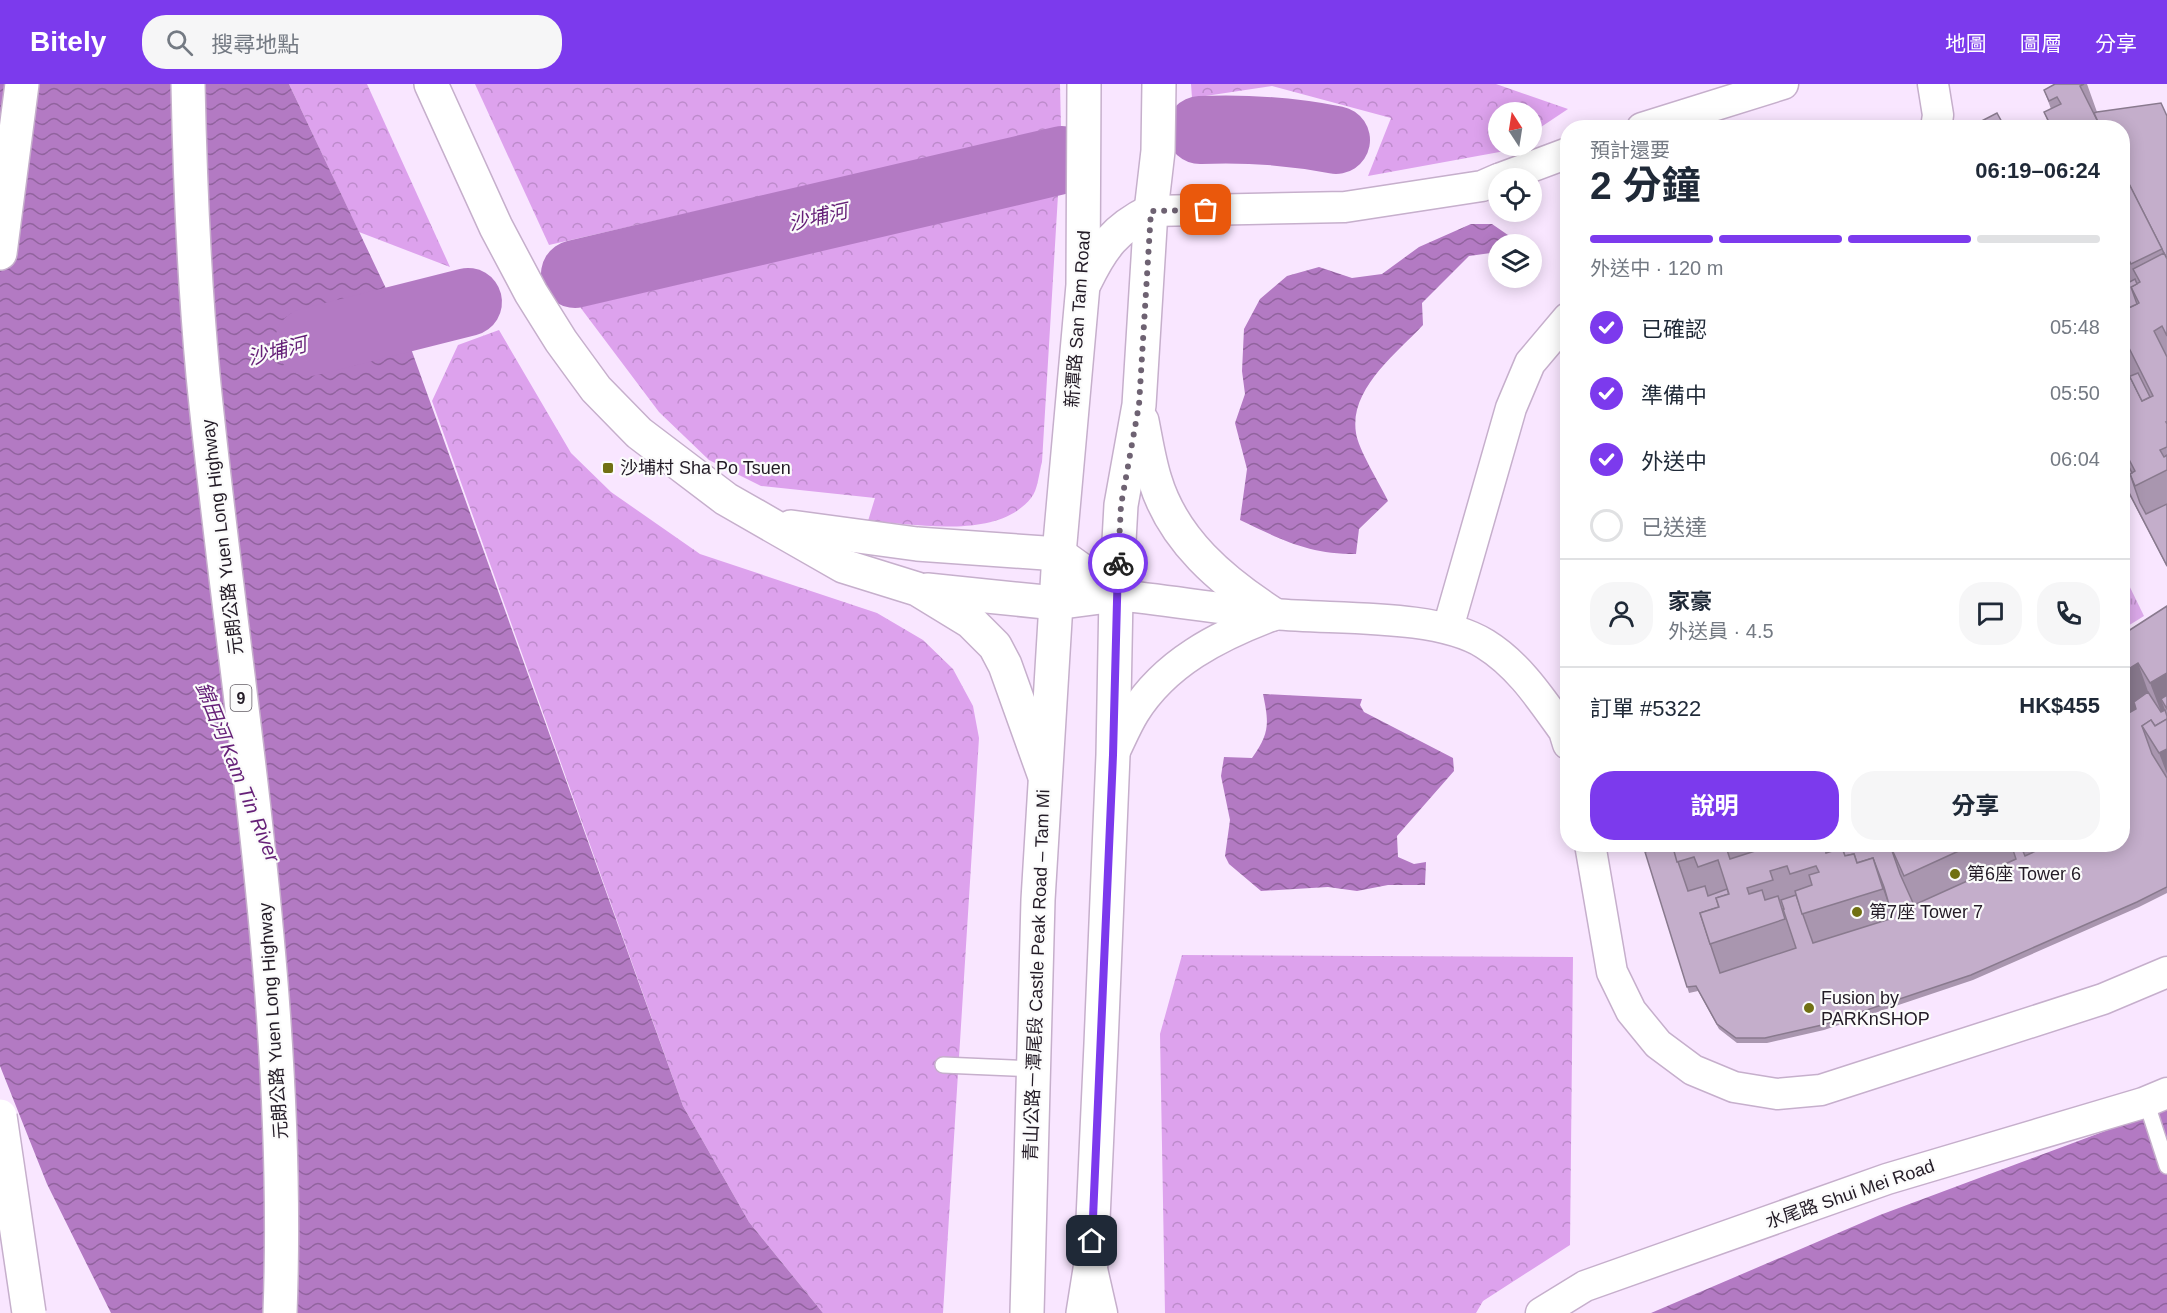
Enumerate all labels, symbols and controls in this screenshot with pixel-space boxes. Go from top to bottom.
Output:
search box [142,15,562,69]
text: Bitely [30,26,106,57]
icon: search [163,26,196,59]
text: 搜尋地點 [211,32,299,57]
text: 地圖 [1945,32,1987,55]
text: 圖層 [2020,32,2062,55]
text: 分享 [2095,32,2137,55]
north arrow [1488,102,1542,156]
map controls [1488,102,1542,288]
text: 預計還要 [1590,139,1670,161]
text: 06:19–06:24 [1975,158,2100,183]
text: 2 分鐘 [1590,164,1701,207]
button: locate [1488,168,1542,222]
pin [1180,184,1231,235]
icon: bag [1189,193,1222,226]
water label: 沙埔河 [786,199,854,234]
street label: 新潭路 San Tam Road [1062,230,1094,408]
button: layers [1488,234,1542,288]
text: 外送中 · 120 m [1590,257,1723,279]
icon: check [1590,311,1623,344]
text: 05:48 [2050,316,2100,338]
text: 已確認 [1641,317,1707,342]
water label: 沙埔河 [245,332,313,369]
icon: check [1590,377,1623,410]
text: 05:50 [2050,382,2100,404]
text: 準備中 [1641,383,1707,408]
street label: 元朗公路 Yuen Long Highway [198,418,246,656]
icon: check [1590,443,1623,476]
text: 06:04 [2050,448,2100,470]
text: 外送中 [1641,449,1707,474]
place label: 沙埔村 Sha Po Tsuen [620,458,791,478]
marker: 沙埔村 Sha Po Tsuen [601,461,615,475]
text: 已送達 [1641,515,1707,540]
courier [1088,533,1148,593]
icon: bike [1102,547,1135,580]
button: person [1590,582,1653,645]
button: chat [1959,582,2022,645]
button: phone [2037,582,2100,645]
text: 家豪 [1668,589,1712,614]
text: 外送員 · 4.5 [1668,620,1774,642]
water label: 錦田河 Kam Tin River [192,679,285,866]
road number: 9 [230,685,252,711]
text: HK$455 [2019,693,2100,718]
text: 訂單 #5322 [1590,696,1701,721]
button: 說明 [1590,771,1839,840]
button: 分享 [1851,771,2100,840]
street label: 青山公路－潭尾段 Castle Peak Road – Tam Mi [1021,789,1053,1161]
place label: 第6座 Tower 6 [1967,864,2081,884]
marker: 第6座 Tower 6 [1948,867,1962,881]
street label: 元朗公路 Yuen Long Highway [255,902,291,1140]
place label: 第7座 Tower 7 [1869,902,1983,922]
marker: 第7座 Tower 7 [1850,905,1864,919]
place label: Fusion by PARKnSHOP [1821,988,1930,1029]
marker: Fusion by PARKnSHOP [1802,1001,1816,1015]
street label: 水尾路 Shui Mei Road [1763,1156,1937,1232]
pin [1066,1215,1117,1266]
icon: home [1075,1224,1108,1257]

